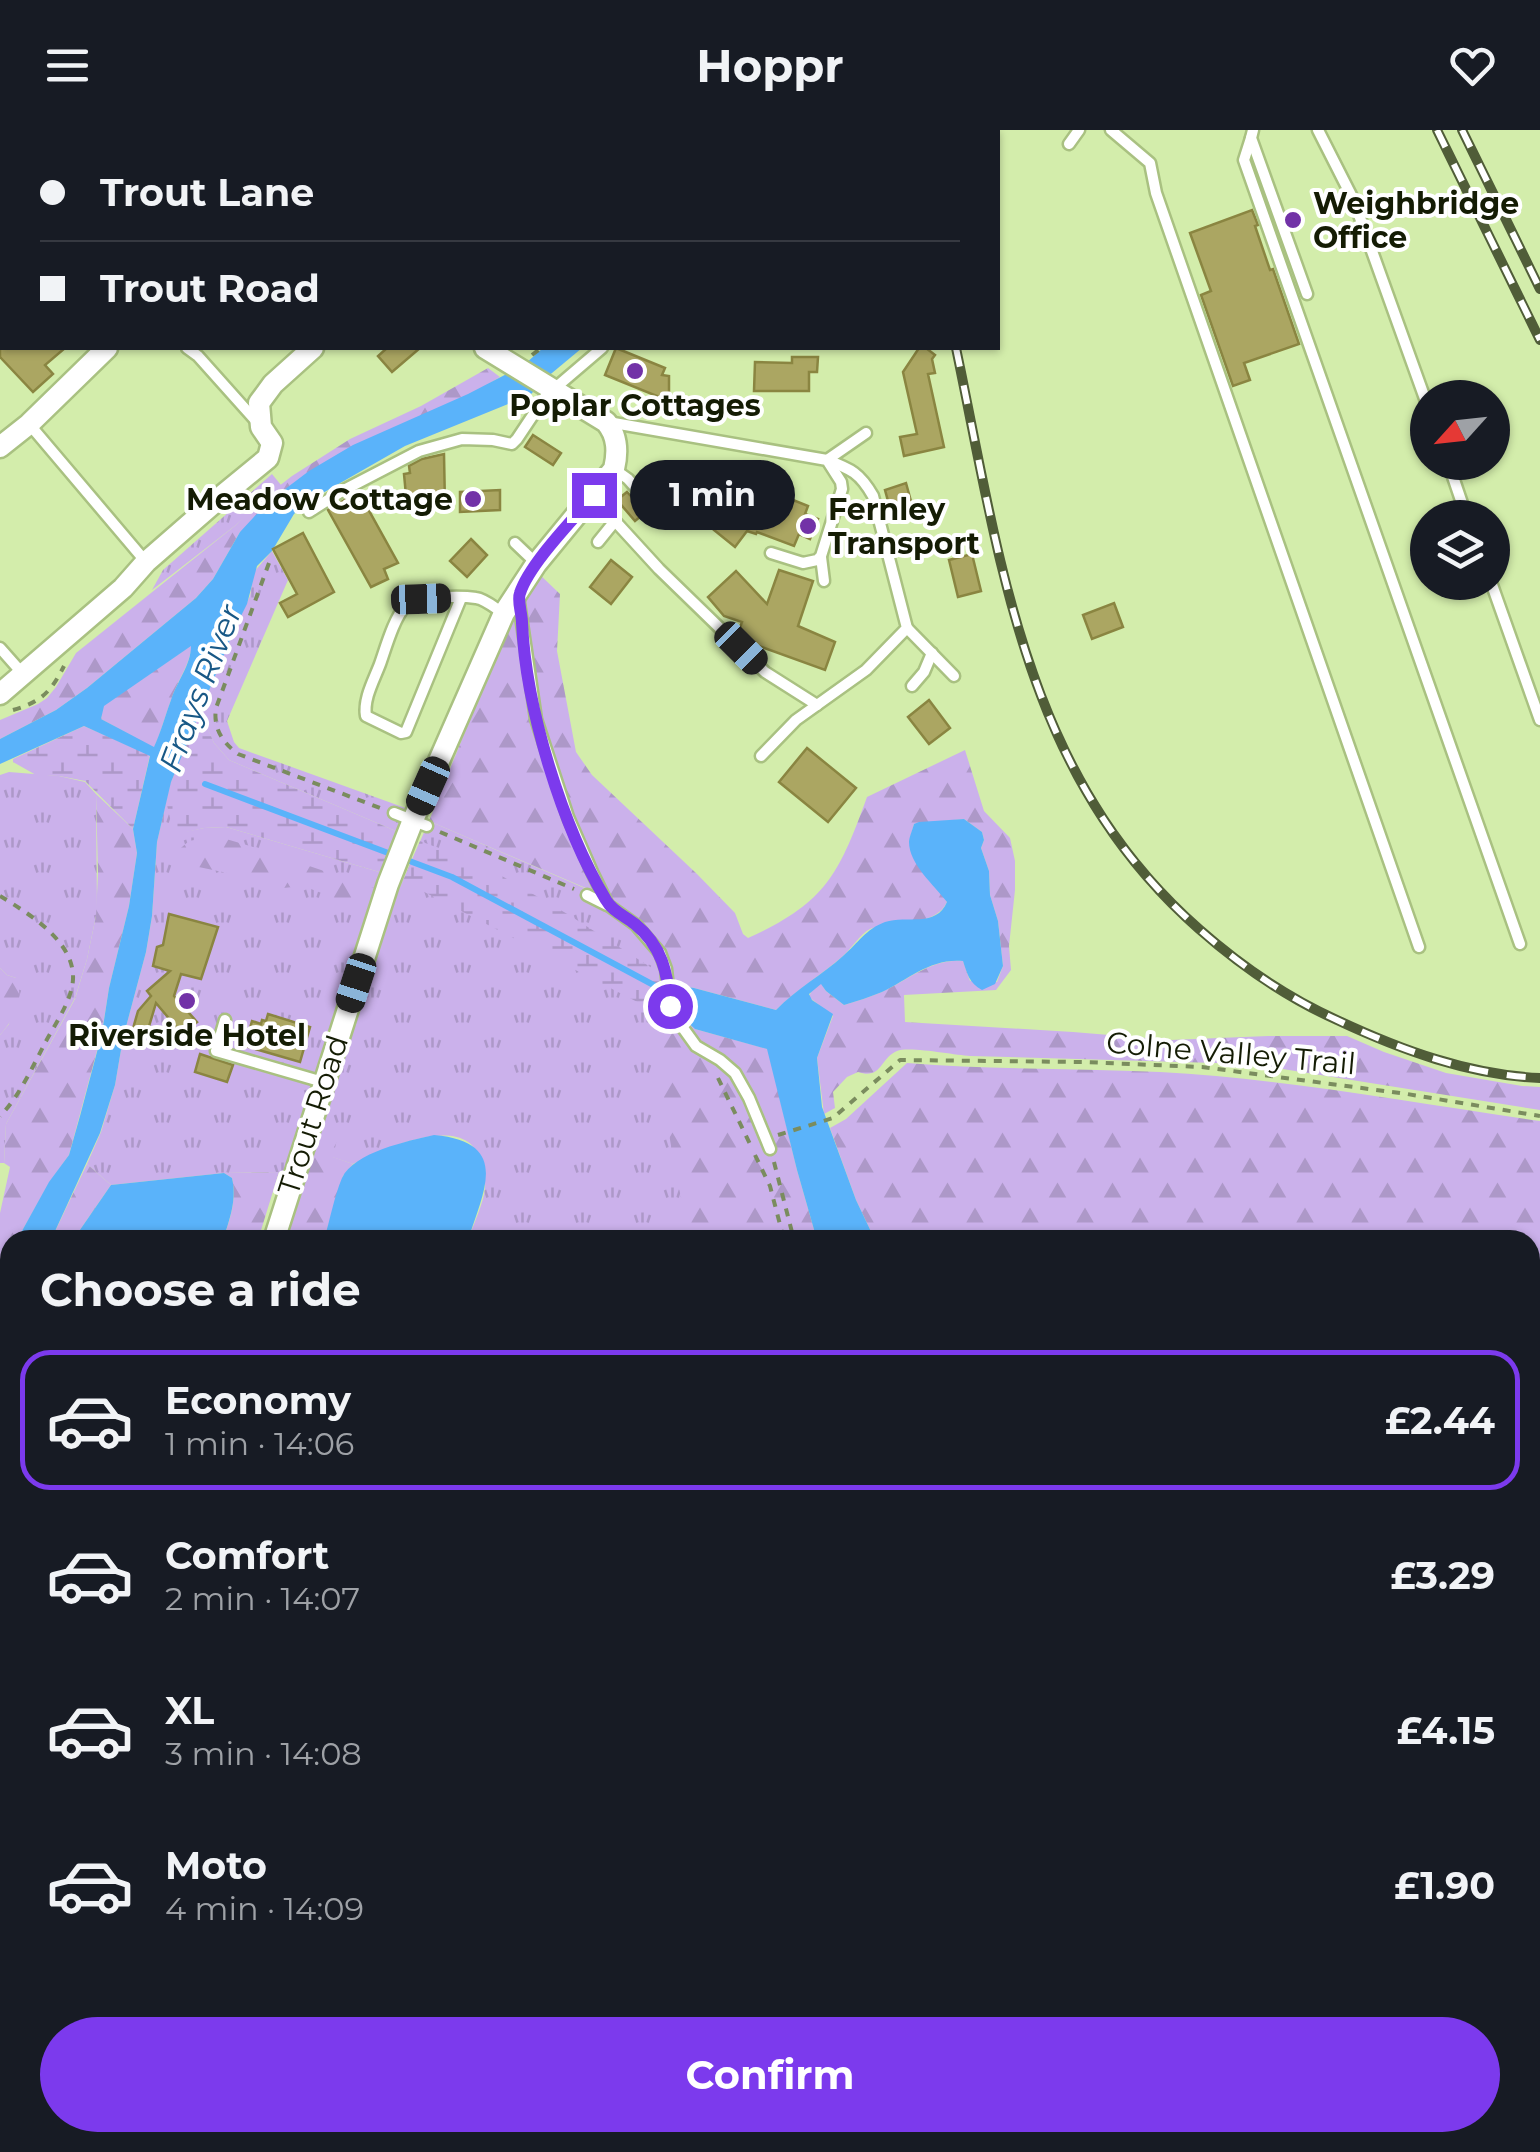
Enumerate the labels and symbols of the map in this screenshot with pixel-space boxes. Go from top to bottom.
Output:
place label: Weighbridge Office [1313,185,1519,256]
marker: Weighbridge Office [1282,209,1304,231]
marker: Poplar Cottages [624,360,646,382]
north arrow [1410,380,1510,480]
place label: Poplar Cottages [509,387,761,424]
callout: 1 min [629,460,794,530]
route end [572,473,617,518]
place label: Meadow Cottage [186,481,453,518]
marker: Meadow Cottage [462,488,484,510]
place label: Fernley Transport [828,491,980,562]
marker: Fernley Transport [797,515,819,537]
car [390,583,452,615]
water label: Frays River [150,598,250,777]
car [709,616,773,680]
car [402,752,454,820]
car [332,950,380,1016]
route start [648,984,693,1029]
marker: Riverside Hotel [176,990,198,1012]
place label: Riverside Hotel [68,1017,306,1054]
street label: Colne Valley Trail [1105,1024,1357,1082]
street label: Trout Road [270,1030,356,1200]

